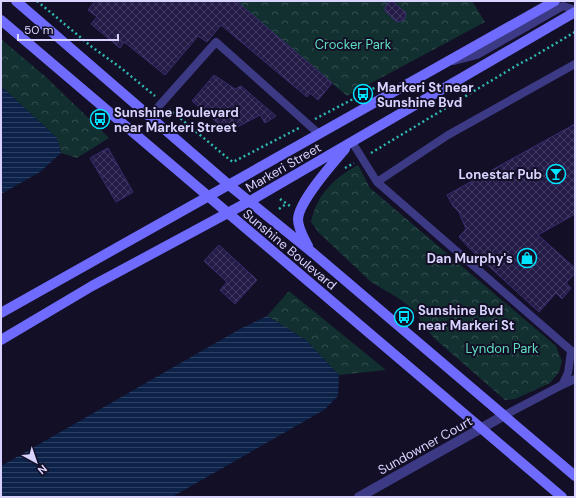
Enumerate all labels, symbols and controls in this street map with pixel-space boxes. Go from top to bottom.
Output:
scale bar [18,16,118,42]
text: 50 m [24,22,53,38]
park label: Crocker Park [315,36,392,53]
place label: Markeri St near Sunshine Bvd [377,79,474,111]
bus stop icon: Markeri St near Sunshine Bvd [352,83,374,105]
place label: Sunshine Boulevard near Markeri Street [114,104,239,136]
bus stop icon: Sunshine Boulevard near Markeri Street [89,108,111,130]
street label: Markeri Street [242,139,324,196]
bar icon: Lonestar Pub [545,163,567,185]
place label: Lonestar Pub [458,166,542,183]
street label: Sunshine Boulevard [239,205,340,294]
shop icon: Dan Murphy's [516,247,538,269]
place label: Dan Murphy's [427,250,513,267]
place label: Sunshine Bvd near Markeri St [418,302,515,334]
bus stop icon: Sunshine Bvd near Markeri St [393,306,415,328]
park label: Lyndon Park [465,340,539,357]
street label: Sundowner Court [375,412,475,478]
north arrow [16,442,56,482]
text: N [35,462,50,478]

